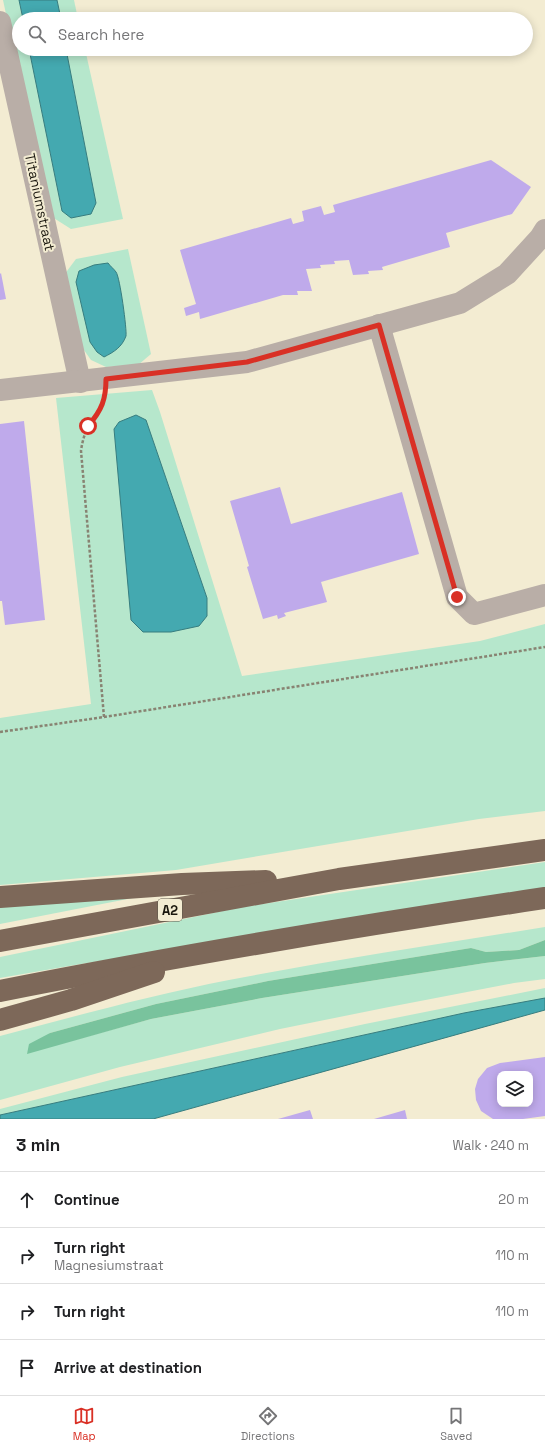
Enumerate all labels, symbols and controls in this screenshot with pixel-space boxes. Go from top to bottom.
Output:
search box [12,12,533,56]
icon: search [26,23,48,45]
text: Search here [58,25,144,44]
street label: Titaniumstraat [21,152,59,252]
route start [79,417,97,435]
route end [448,588,466,606]
road number: A2 [158,899,182,921]
map controls [497,1071,533,1107]
button: layers [497,1071,533,1107]
text: 3 min [16,1134,60,1156]
text: Walk · 240 m [453,1137,529,1154]
icon: ahead [16,1189,38,1211]
text: Continue [54,1190,120,1209]
text: 20 m [498,1191,529,1208]
text: Turn right [54,1238,125,1257]
icon: right [16,1245,38,1267]
text: 110 m [495,1247,529,1264]
text: Magnesiumstraat [54,1257,164,1274]
icon: right [16,1301,38,1323]
text: Turn right [54,1302,125,1321]
text: 110 m [495,1303,529,1320]
icon: arrive [16,1357,38,1379]
text: Arrive at destination [54,1358,202,1377]
tab: Map [73,1405,96,1443]
tab: Directions [241,1405,295,1443]
tab: Saved [440,1405,472,1443]

